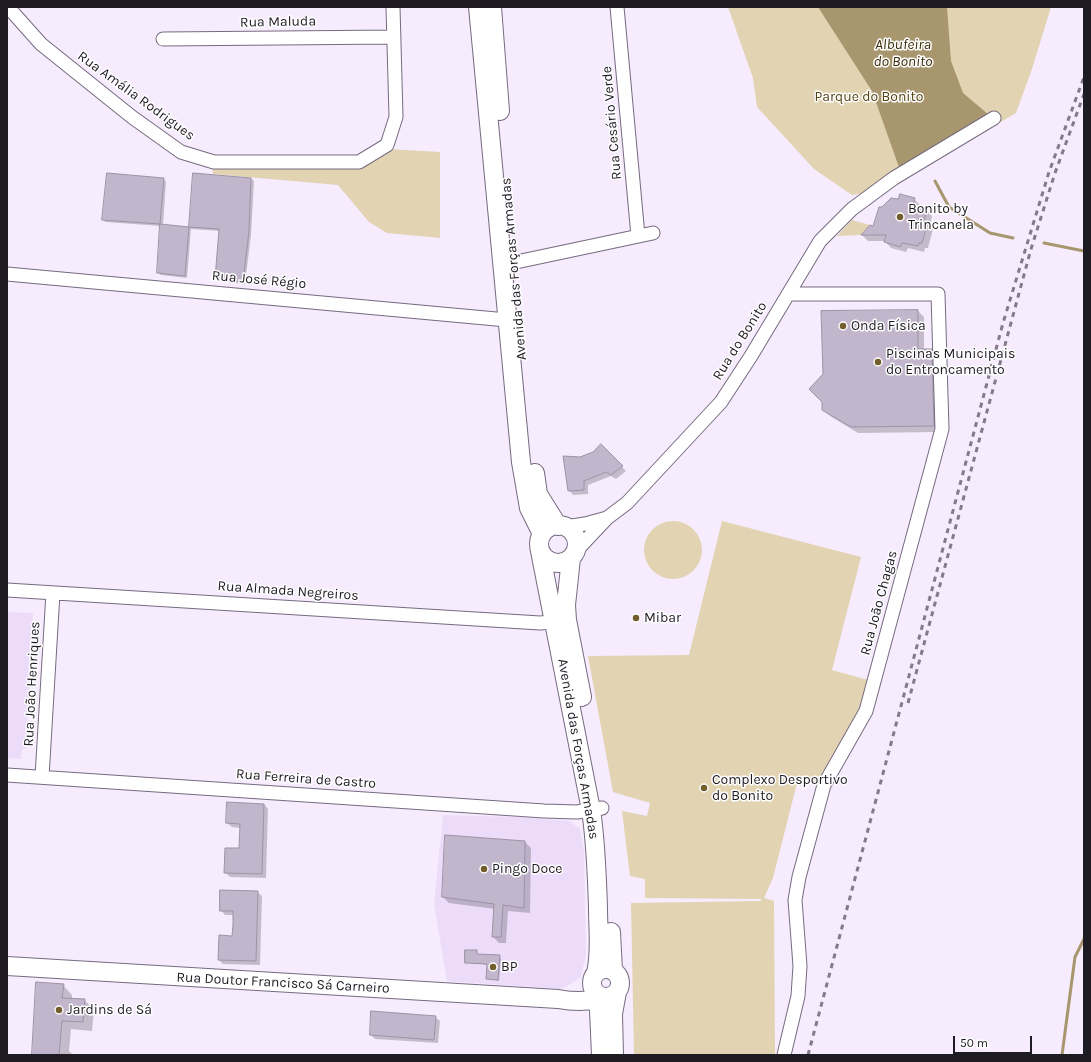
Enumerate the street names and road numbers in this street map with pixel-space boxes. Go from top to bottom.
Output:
street label: Rua Maluda [240,13,316,31]
street label: Rua Amália Rodrigues [74,48,198,144]
street label: Rua Cesário Verde [599,65,625,181]
street label: Avenida das Forças Armadas [498,177,530,361]
street label: Rua José Régio [211,268,307,292]
street label: Rua do Bonito [709,299,771,383]
street label: Rua João Chagas [857,549,901,657]
street label: Rua Almada Negreiros [217,578,359,604]
street label: Rua João Henriques [20,621,44,747]
street label: Avenida das Forças Armadas [554,657,602,841]
street label: Rua Ferreira de Castro [235,766,377,792]
street label: Rua Doutor Francisco Sá Carneiro [176,969,390,997]

